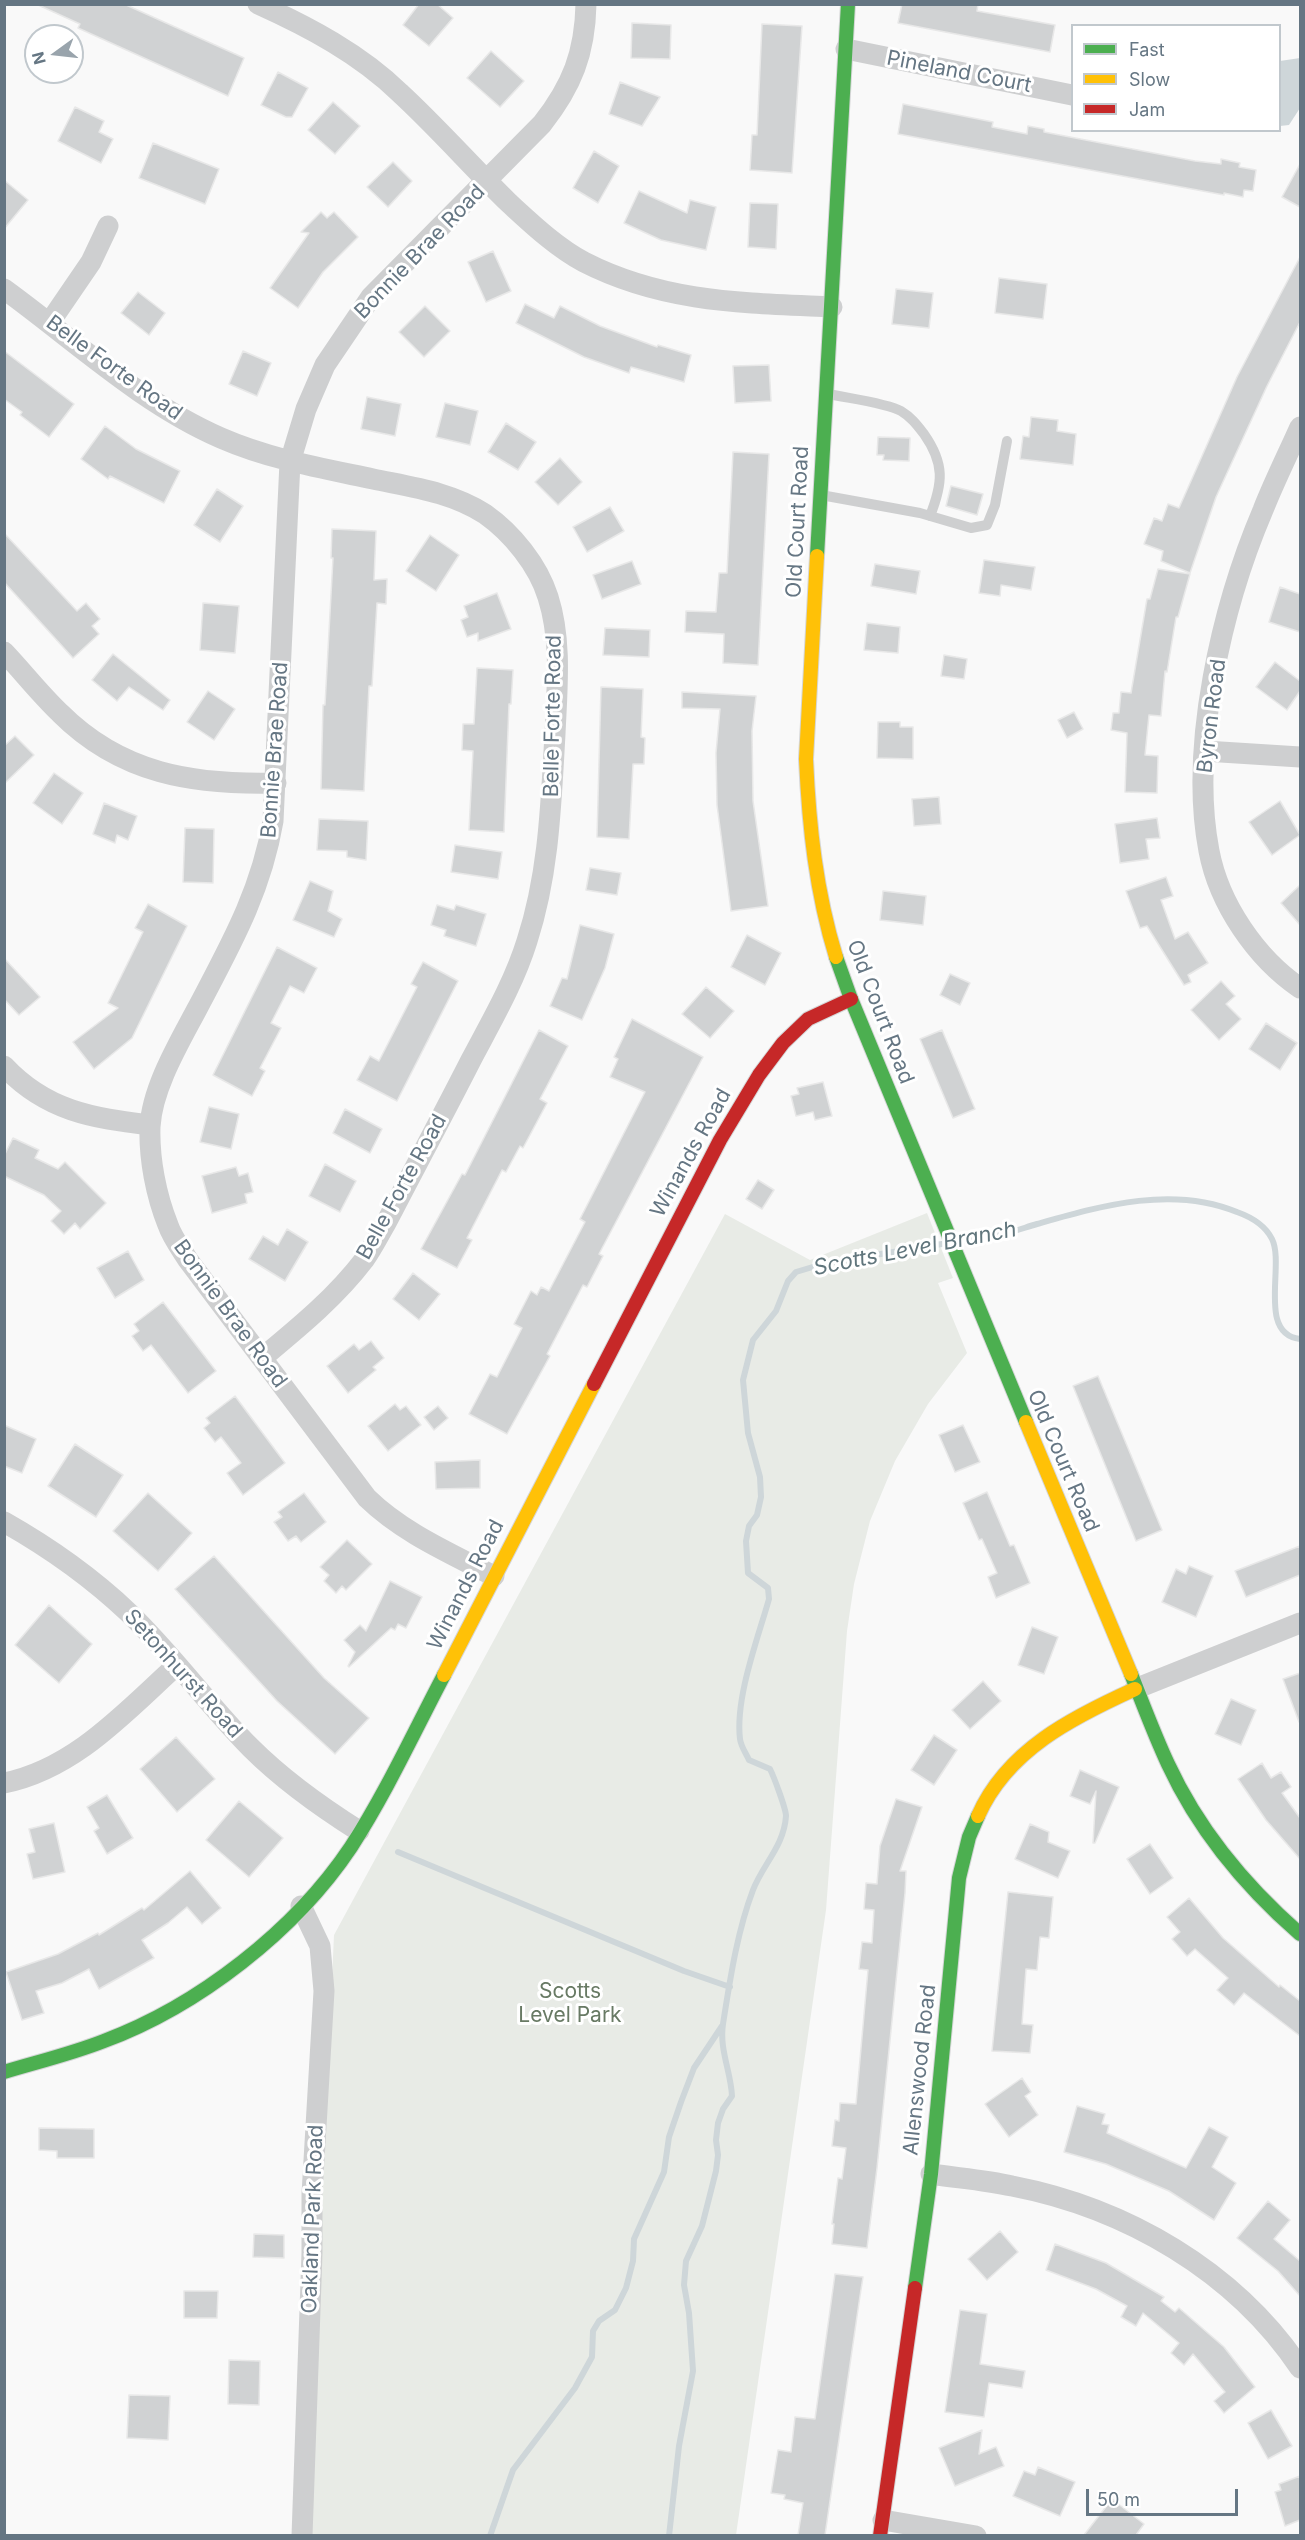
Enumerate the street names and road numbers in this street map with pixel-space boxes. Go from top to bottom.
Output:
street label: Pineland Court [885,46,1033,98]
street label: Bonnie Brae Road [350,180,490,324]
street label: Belle Forte Road [41,310,187,426]
street label: Old Court Road [781,445,815,599]
street label: Belle Forte Road [539,635,567,797]
street label: Byron Road [1193,658,1231,774]
street label: Bonnie Brae Road [256,661,294,839]
street label: Old Court Road [841,937,919,1087]
street label: Winands Road [645,1084,737,1222]
street label: Belle Forte Road [352,1110,452,1264]
street label: Bonnie Brae Road [168,1235,292,1393]
street label: Old Court Road [1022,1386,1104,1536]
street label: Winands Road [422,1516,510,1654]
street label: Setonhurst Road [119,1604,247,1744]
street label: Allenswood Road [898,1983,942,2157]
street label: Oakland Park Road [297,2124,329,2314]

